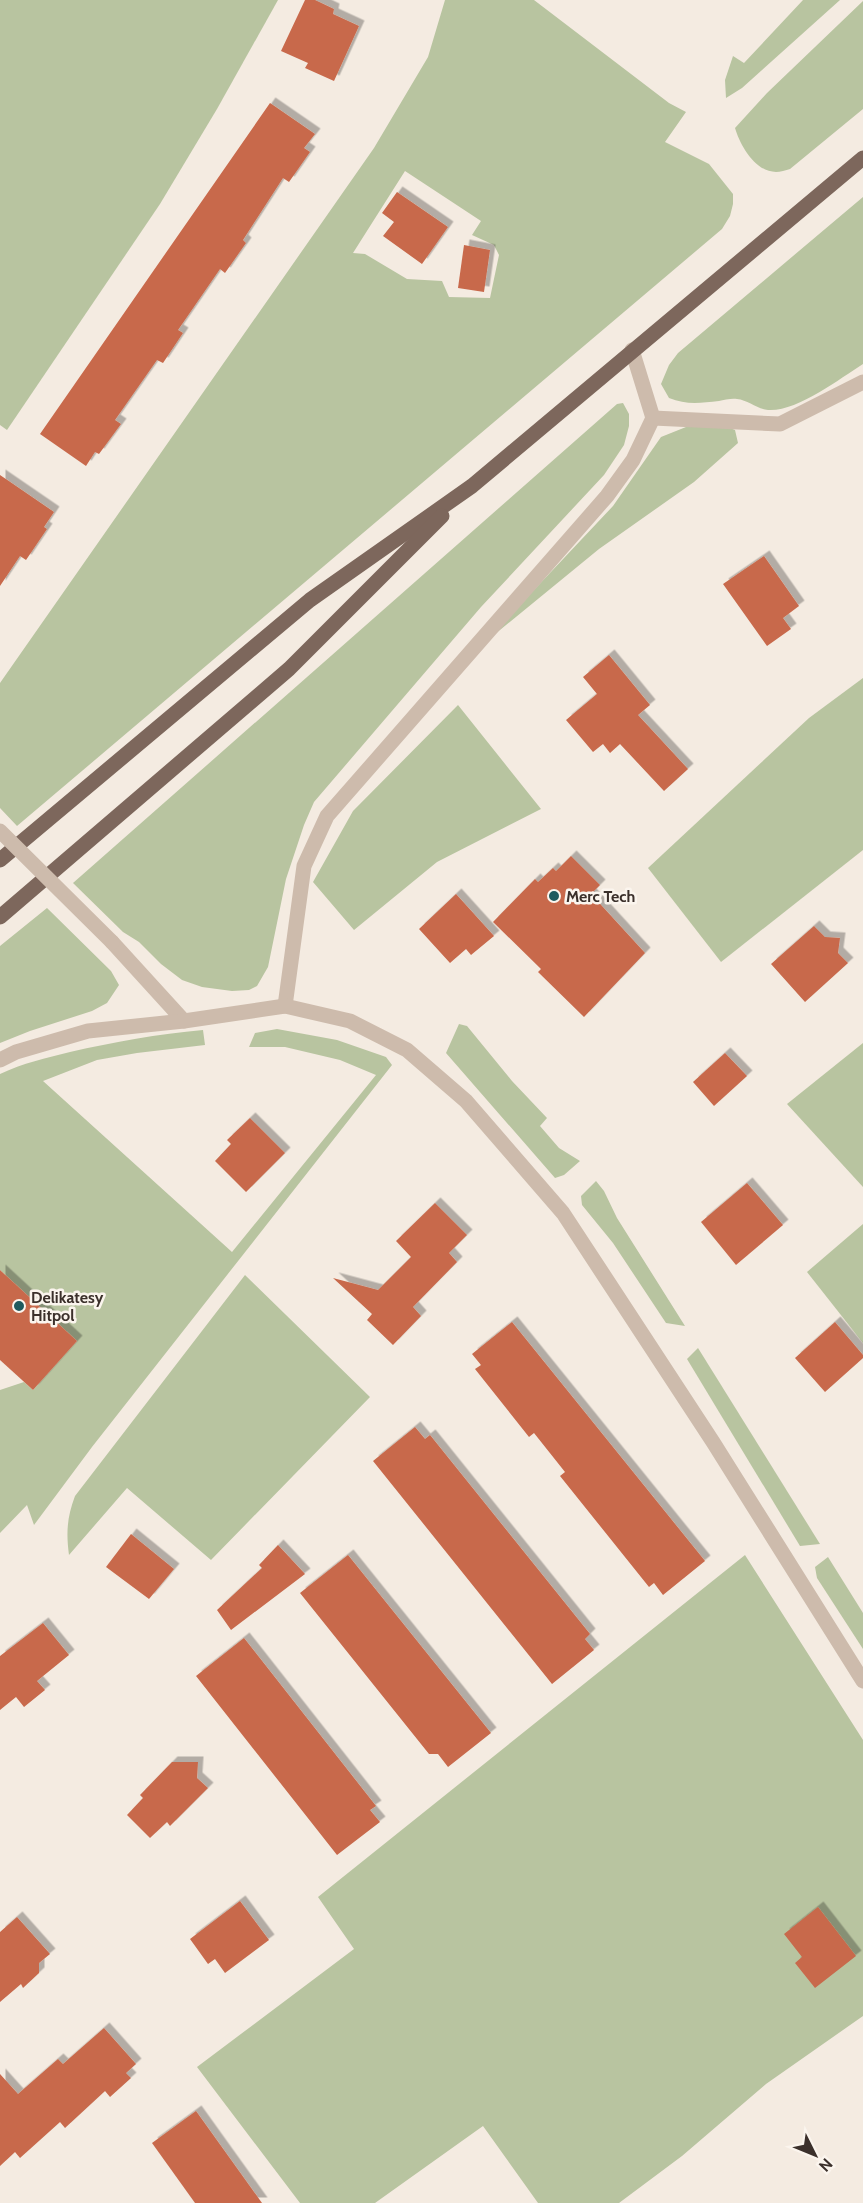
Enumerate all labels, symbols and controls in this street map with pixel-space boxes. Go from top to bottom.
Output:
place label: Merc Tech [566,887,635,906]
marker: Merc Tech [547,889,561,903]
place label: Delikatesy Hitpol [31,1288,104,1325]
marker: Delikatesy Hitpol [12,1299,26,1313]
north arrow [785,2125,845,2185]
text: N [815,2154,836,2176]

